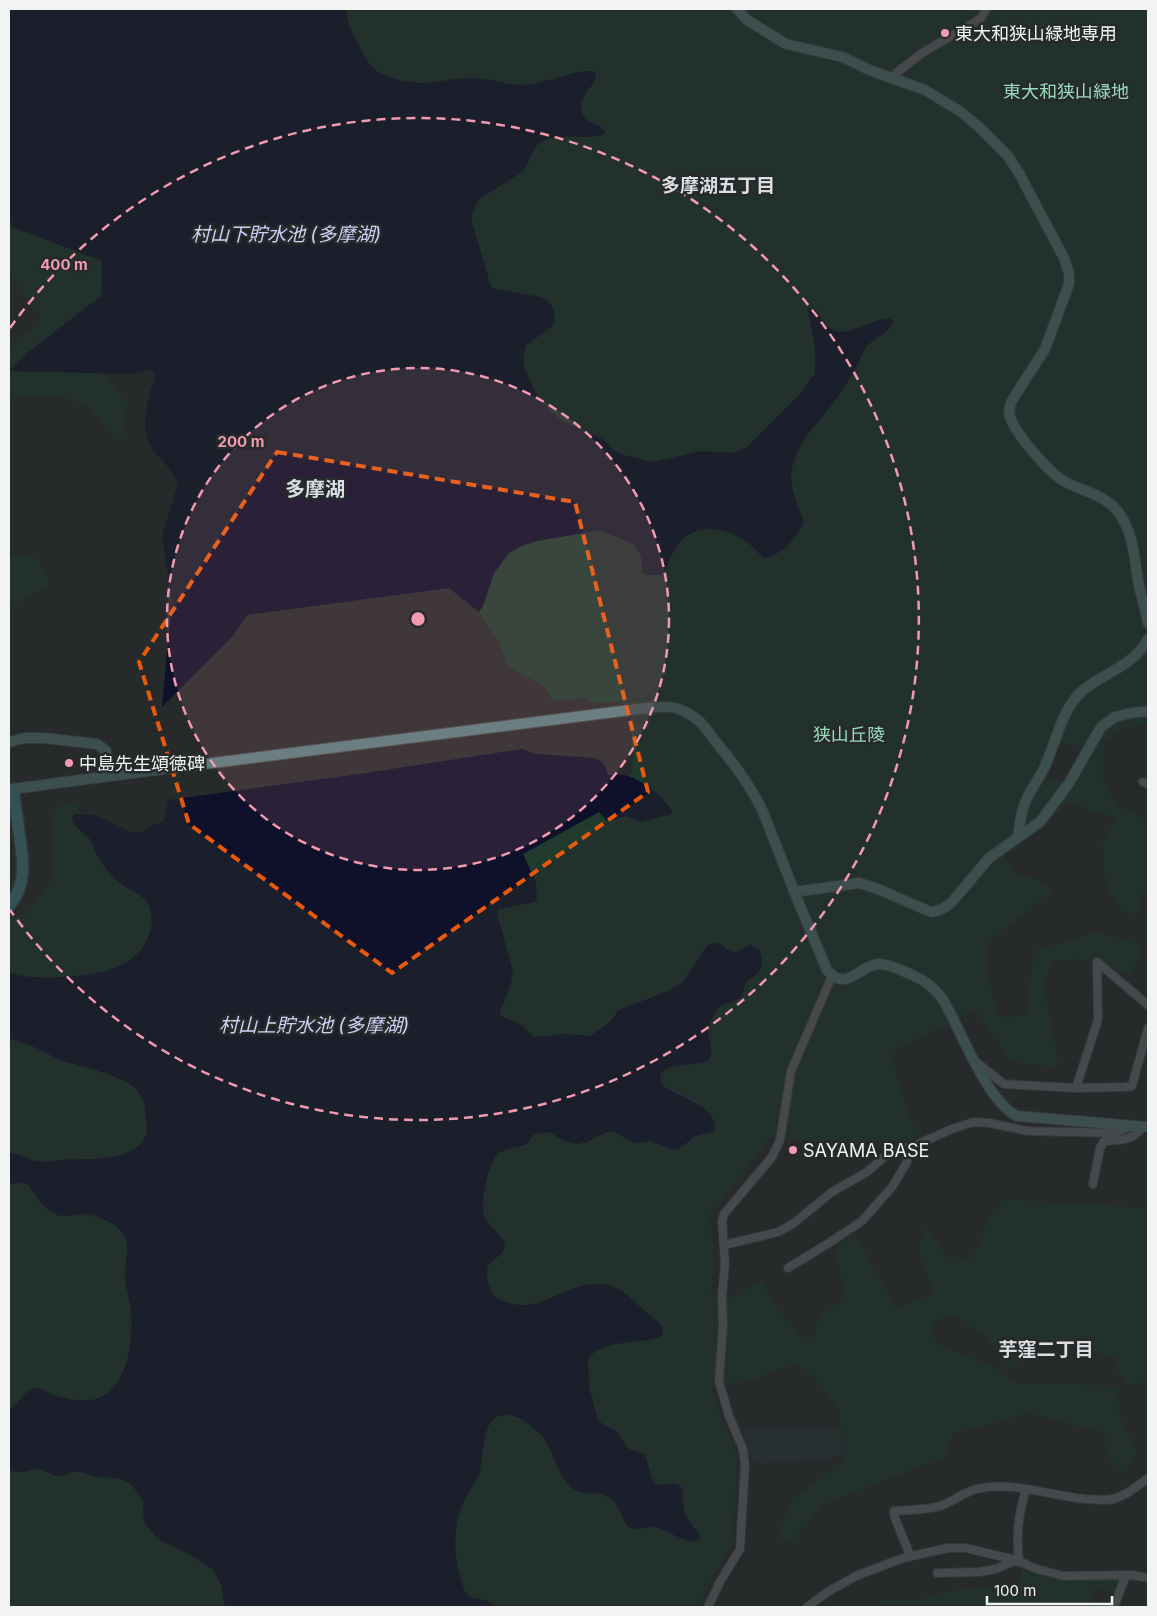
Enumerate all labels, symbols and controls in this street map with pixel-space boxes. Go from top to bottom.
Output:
place label: 東大和狭山緑地専用 [955,23,1117,44]
marker: 東大和狭山緑地専用 [939,27,951,39]
park label: 東大和狭山緑地 [1003,81,1129,102]
district label: 多摩湖五丁目 [661,174,775,197]
water label: 村山下貯水池 (多摩湖) [191,223,381,246]
text: 400 m [40,255,88,274]
text: 200 m [218,432,264,451]
district label: 多摩湖 [285,477,345,501]
centre of rings [409,610,427,628]
park label: 狭山丘陵 [813,724,885,745]
place label: 中島先生頌徳碑 [79,753,205,774]
marker: 中島先生頌徳碑 [63,757,75,769]
water label: 村山上貯水池 (多摩湖) [219,1014,409,1037]
place label: SAYAMA BASE [803,1140,929,1161]
marker: SAYAMA BASE [787,1144,799,1156]
district label: 芋窪二丁目 [998,1338,1094,1361]
scale bar [987,1574,1112,1606]
text: 100 m [994,1581,1036,1600]

